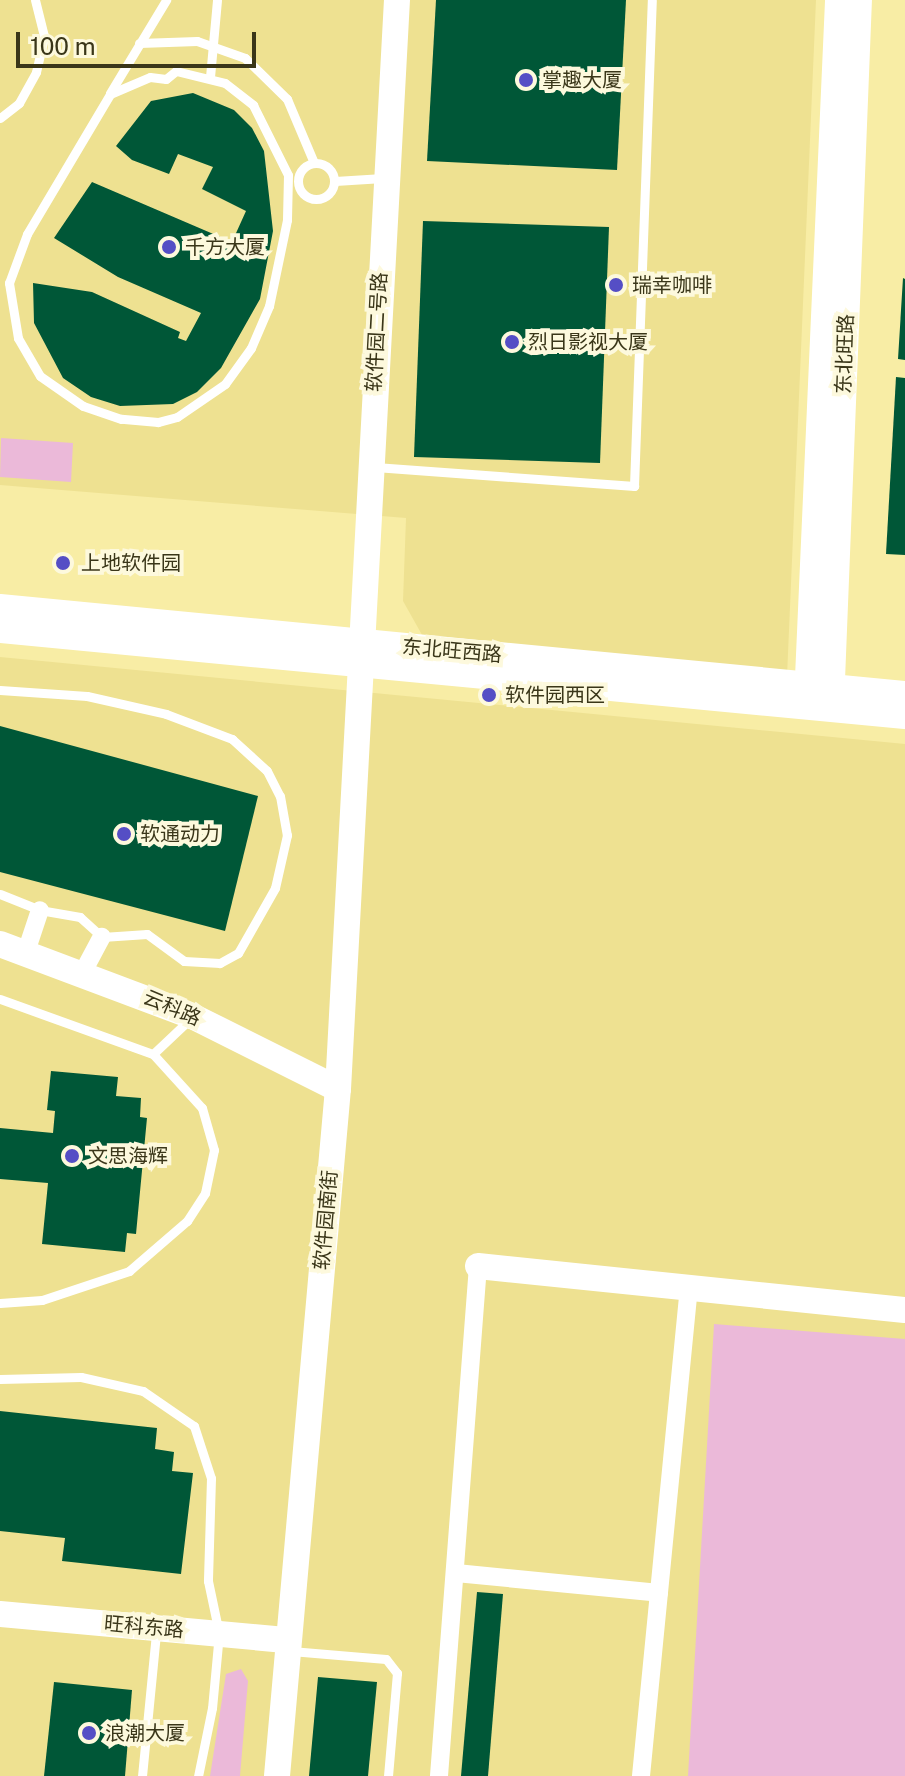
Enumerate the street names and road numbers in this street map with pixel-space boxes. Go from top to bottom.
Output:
street label: 软件园二号路 [362,271,392,393]
street label: 东北旺路 [832,314,858,394]
street label: 东北旺西路 [401,635,503,667]
street label: 云科路 [140,985,204,1031]
street label: 软件园南街 [310,1169,342,1271]
street label: 旺科东路 [103,1612,185,1642]

